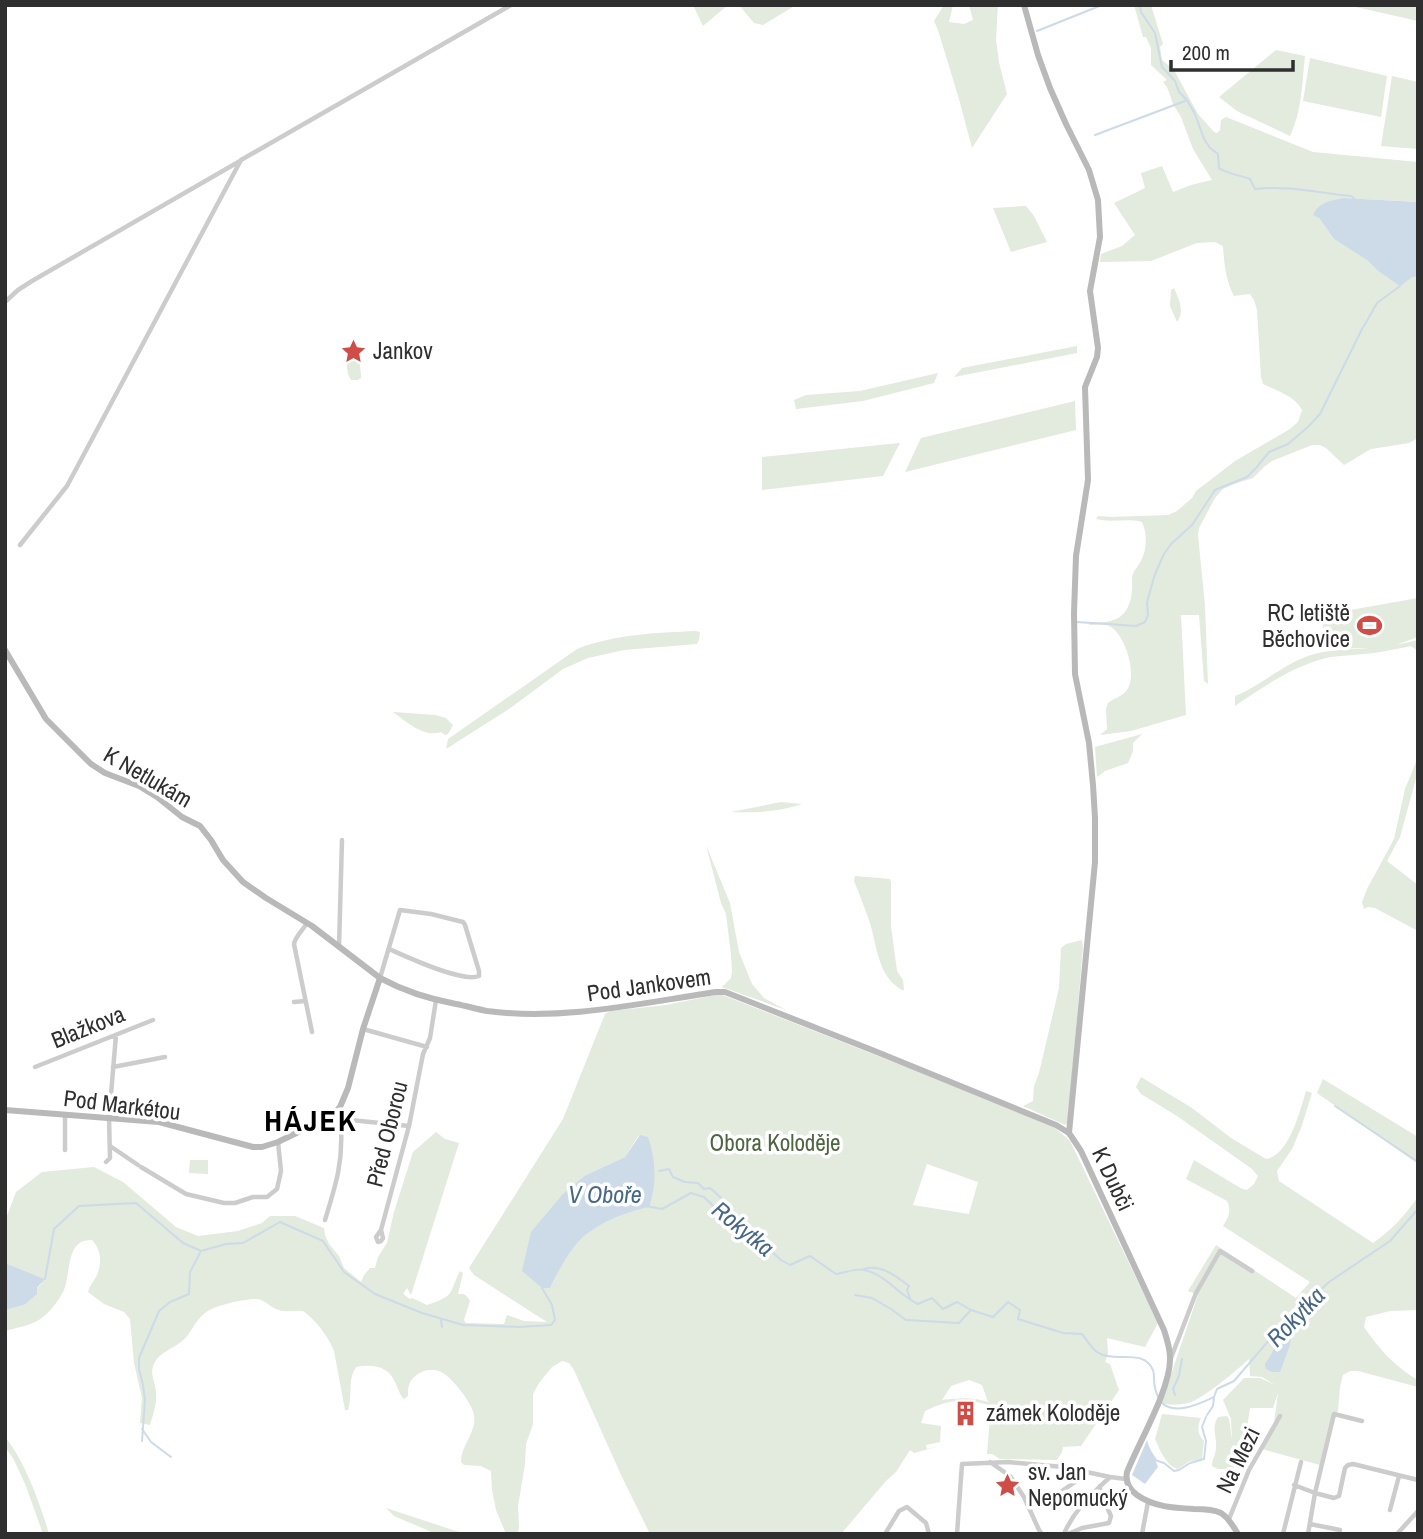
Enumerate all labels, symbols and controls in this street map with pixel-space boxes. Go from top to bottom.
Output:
scale bar [1171,28,1294,72]
text: 200 m [1182,38,1230,67]
place label: Jankov [373,335,433,366]
place icon: Jankov [339,337,367,365]
place label: RC letiště Běchovice [1262,597,1350,654]
sports icon: RC letiště Běchovice [1356,612,1384,640]
street label: K Netlukám [98,739,198,814]
street label: Pod Jankovem [585,960,713,1009]
street label: Blažkova [47,998,130,1055]
street label: Před Oborou [358,1078,415,1190]
street label: Pod Markétou [62,1082,182,1127]
district label: HÁJEK [264,1100,358,1140]
park label: Obora Koloděje [709,1127,841,1158]
street label: K Dubči [1085,1142,1142,1216]
water label: V Oboře [568,1178,642,1210]
water label: Rokytka [706,1193,781,1263]
water label: Rokytka [1259,1280,1332,1353]
place label: zámek Koloděje [986,1397,1120,1428]
building icon: zámek Koloděje [952,1399,980,1427]
street label: Na Mezi [1208,1421,1267,1498]
place label: sv. Jan Nepomucký [1028,1456,1128,1513]
place icon: sv. Jan Nepomucký [994,1471,1022,1499]

